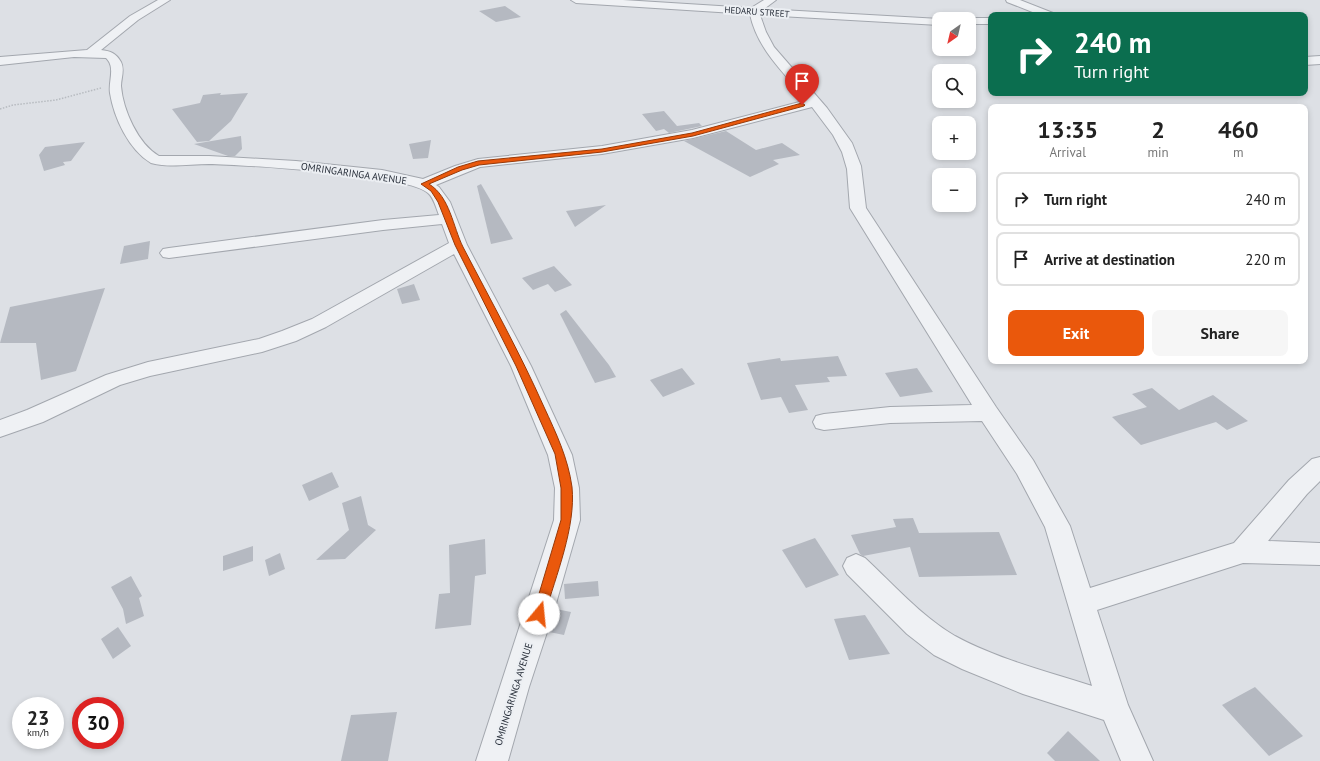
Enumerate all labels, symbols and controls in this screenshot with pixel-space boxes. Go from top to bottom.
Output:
street label: HEDARU STREET [724,4,790,19]
north arrow [932,12,976,56]
map controls [932,12,976,212]
text: 240 m [1074,24,1151,61]
icon: right [1008,28,1060,80]
text: Turn right [1074,60,1149,83]
pin [785,64,819,105]
button: search [932,64,976,108]
icon: arrive [791,70,813,92]
text: 13:35 [1037,114,1098,145]
text: 2 [1151,114,1165,145]
text: 460 [1218,114,1259,145]
button: + [932,116,976,160]
text: Arrival [1050,144,1086,161]
text: min [1147,144,1169,161]
text: m [1233,144,1244,161]
street label: OMRINGARINGA AVENUE [300,160,408,187]
button: − [932,168,976,212]
icon: right [1010,188,1032,210]
text: Turn right [1044,190,1107,209]
text: 240 m [1245,190,1286,209]
icon: arrive [1010,248,1032,270]
text: Arrive at destination [1044,250,1175,269]
text: 220 m [1245,250,1286,269]
button: Exit [1008,310,1144,356]
button: Share [1152,310,1288,356]
position arrow [518,593,560,635]
street label: OMRINGARINGA AVENUE [492,641,535,747]
speed limit sign: 30 [72,697,124,749]
text: 23 [27,705,49,731]
text: km/h [27,726,49,739]

